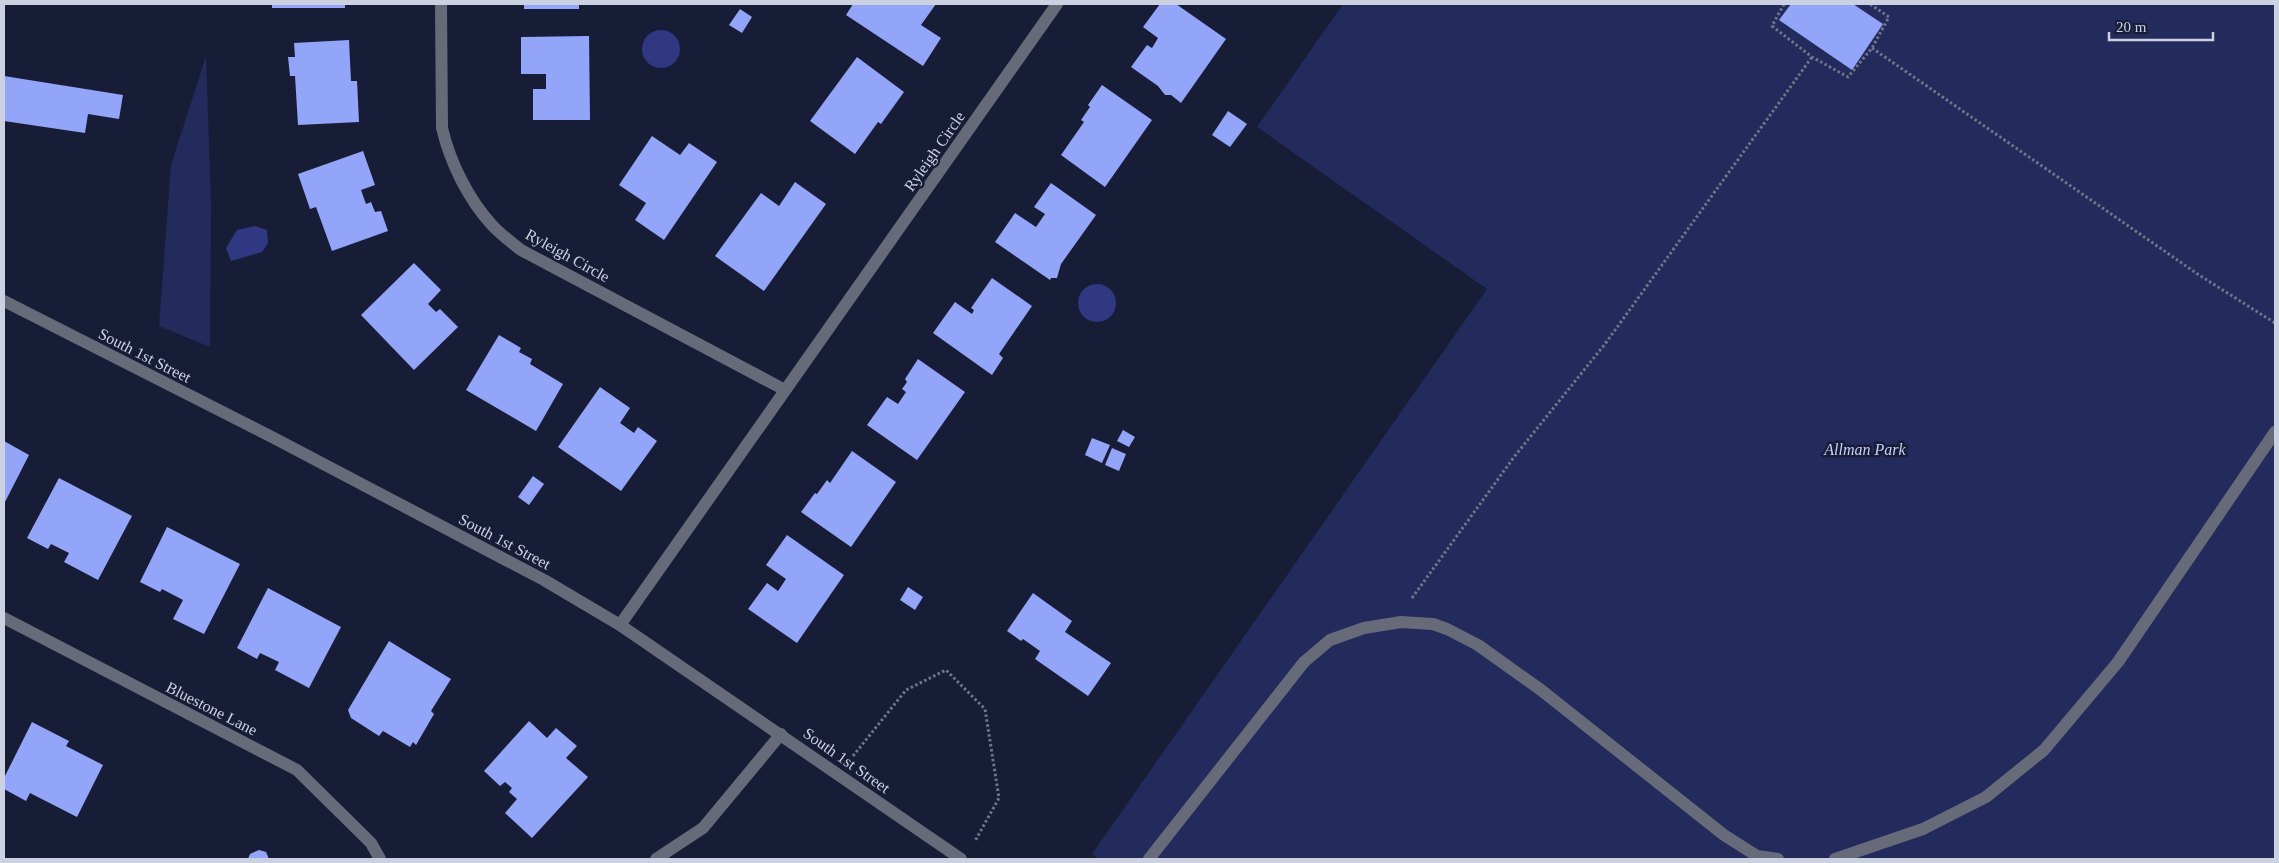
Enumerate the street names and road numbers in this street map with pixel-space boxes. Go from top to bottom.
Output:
street label: Ryleigh Circle [901,108,969,195]
street label: Ryleigh Circle [522,225,613,286]
street label: South 1st Street [96,325,194,386]
street label: South 1st Street [456,510,554,573]
street label: Bluestone Lane [163,678,260,739]
street label: South 1st Street [800,724,894,797]

